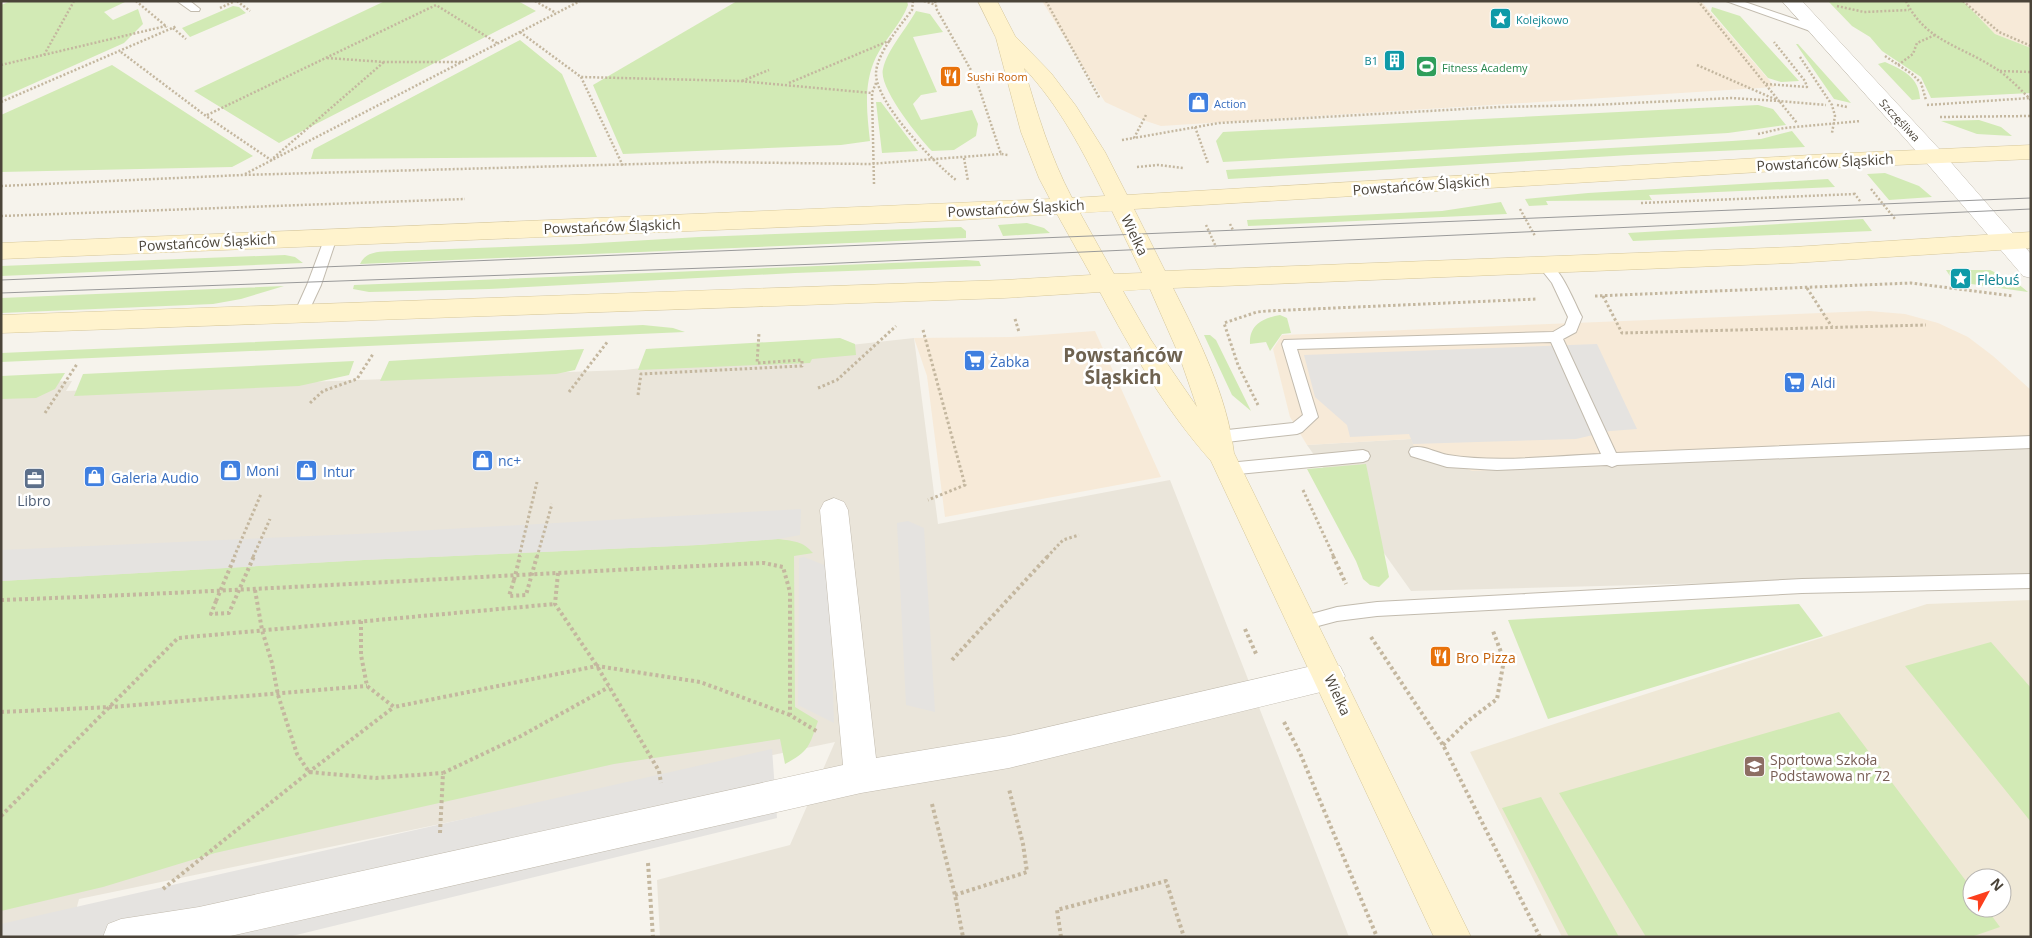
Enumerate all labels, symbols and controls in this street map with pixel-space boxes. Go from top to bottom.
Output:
place icon: Kolejkowo [1488,7,1512,31]
place label: Kolejkowo [1516,12,1569,27]
building icon: B1 [1382,48,1406,72]
place label: B1 [1365,53,1378,68]
sports icon: Fitness Academy [1414,55,1438,79]
place label: Fitness Academy [1442,60,1528,75]
restaurant icon: Sushi Room [939,64,963,88]
place label: Sushi Room [967,69,1028,84]
shop icon: Action [1186,91,1210,115]
street label: Szczęśliwa [1876,95,1924,145]
place label: Action [1214,96,1246,111]
street label: Powstańców Śląskich [1756,149,1894,175]
street label: Powstańców Śląskich [1352,171,1490,199]
street label: Powstańców Śląskich [947,195,1085,221]
street label: Wielka [1117,212,1153,258]
street label: Powstańców Śląskich [543,214,681,238]
street label: Powstańców Śląskich [138,229,276,255]
place icon: Flebuś [1949,267,1973,291]
place label: Flebuś [1977,270,2020,289]
district label: Powstańców Śląskich [1063,342,1183,390]
supermarket icon: Żabka [962,349,986,373]
place label: Żabka [990,352,1030,371]
supermarket icon: Aldi [1783,370,1807,394]
place label: Aldi [1811,373,1836,392]
shop icon: nc+ [470,448,494,472]
place label: nc+ [498,451,521,470]
shop icon: Moni [218,458,242,482]
shop icon: Intur [295,459,319,483]
place label: Moni [246,461,279,480]
place label: Intur [323,462,355,481]
shop icon: Galeria Audio [83,465,107,489]
office icon: Libro [22,466,46,490]
place label: Galeria Audio [111,468,199,487]
place label: Libro [17,491,51,510]
restaurant icon: Bro Pizza [1428,645,1452,669]
place label: Bro Pizza [1456,648,1516,667]
street label: Wielka [1320,671,1356,719]
place label: Sportowa Szkoła Podstawowa nr 72 [1770,750,1890,785]
school or university icon: Sportowa Szkoła Podstawowa nr 72 [1742,755,1766,779]
north arrow [1962,868,2012,918]
text: N [1986,874,2008,895]

